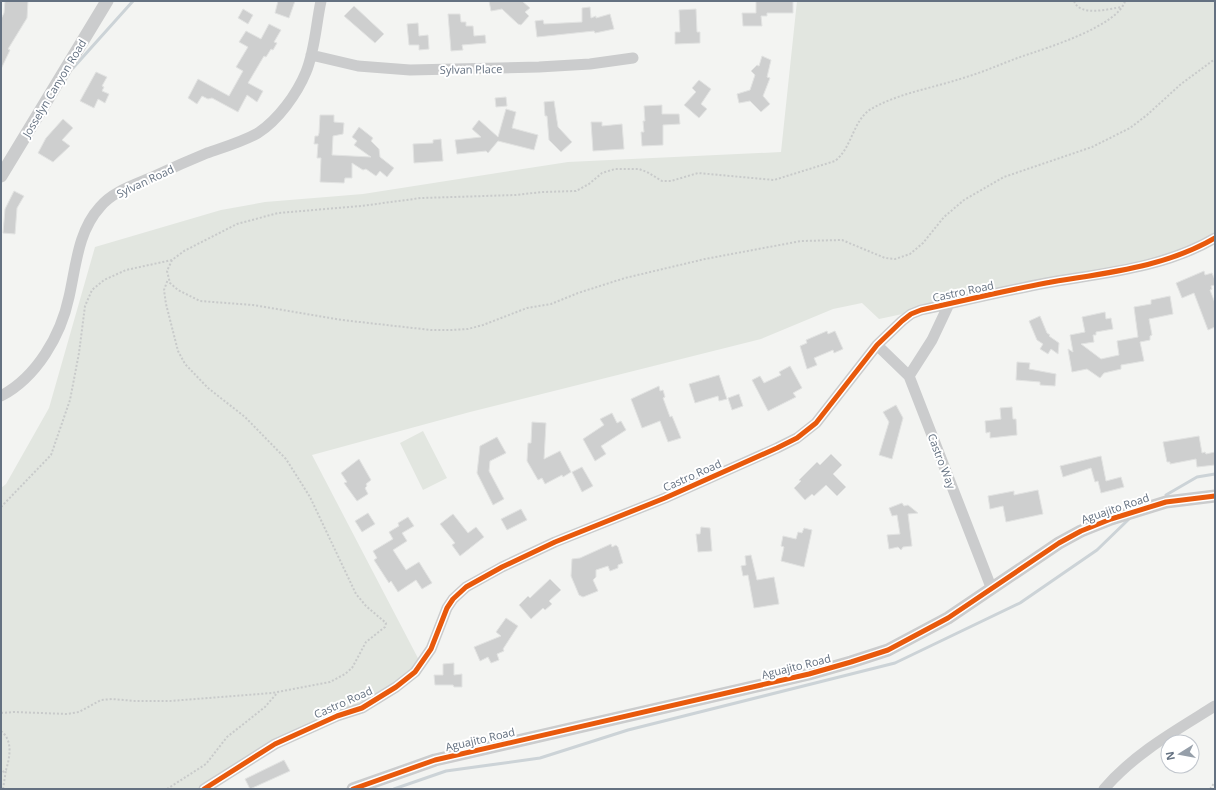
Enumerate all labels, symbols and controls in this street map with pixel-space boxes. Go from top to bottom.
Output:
street label: Josselyn Canyon Road [18,36,89,141]
street label: Sylvan Place [440,61,502,77]
street label: Sylvan Road [114,161,176,201]
street label: Castro Road [931,277,995,305]
street label: Castro Way [925,431,960,491]
street label: Castro Road [660,455,724,495]
street label: Aguajito Road [1079,489,1151,527]
street label: Aguajito Road [760,650,832,682]
street label: Castro Road [311,682,375,722]
street label: Aguajito Road [444,724,516,754]
north arrow [1160,734,1200,774]
text: N [1161,750,1178,762]

